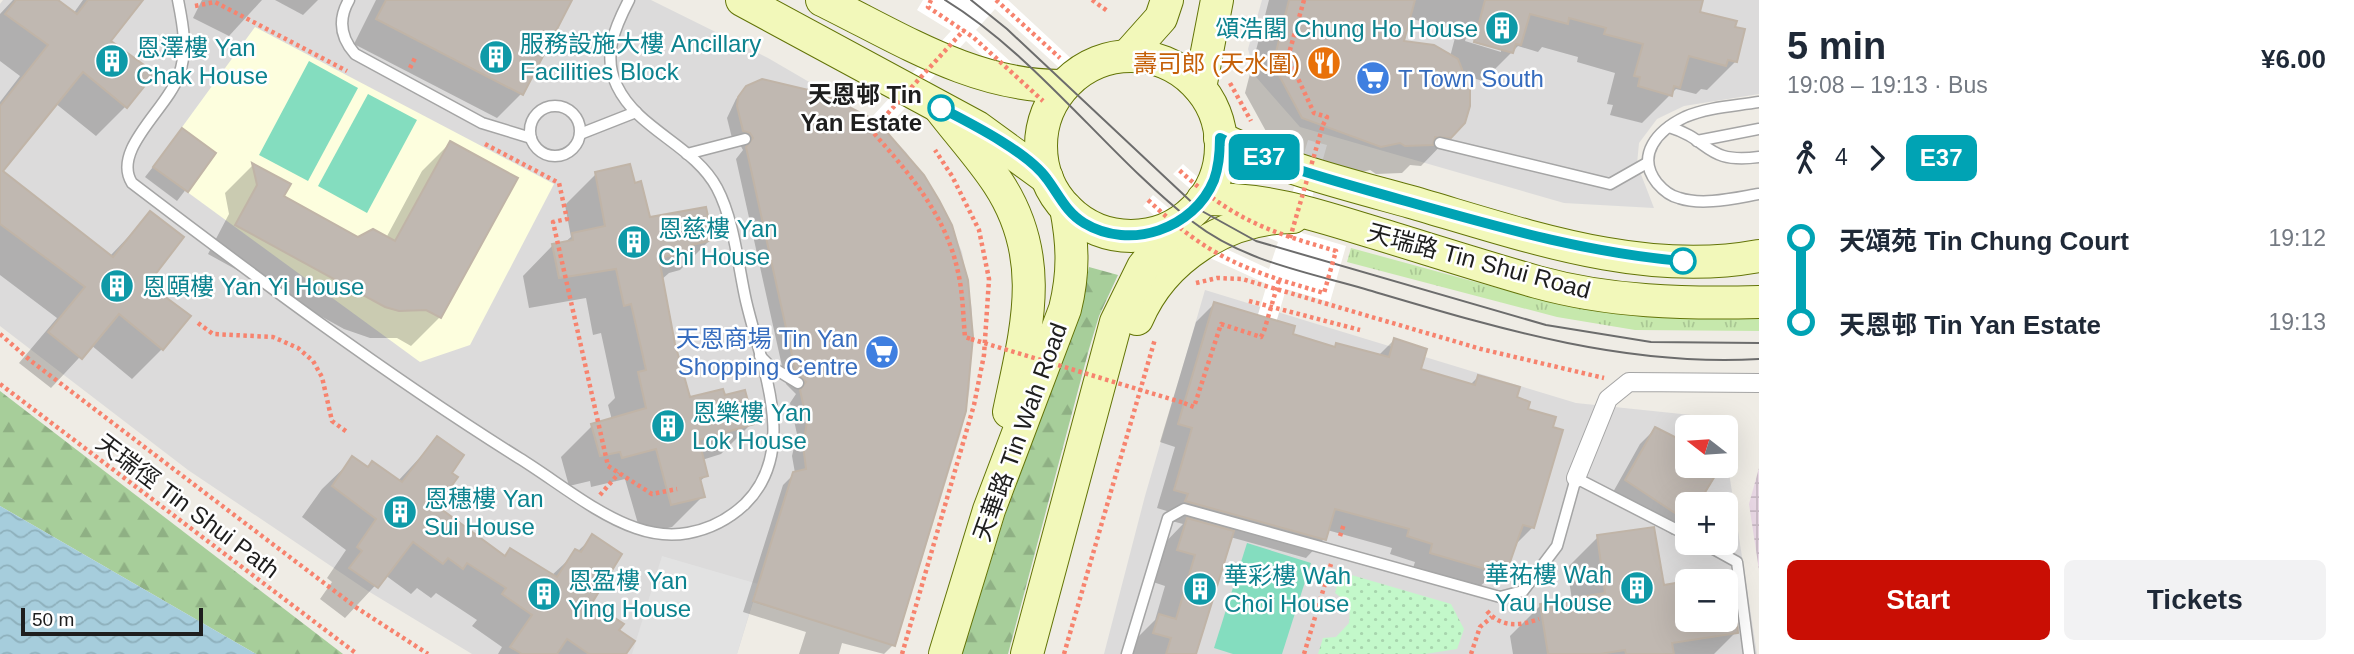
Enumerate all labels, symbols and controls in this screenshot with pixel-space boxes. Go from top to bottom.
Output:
building icon: 頌浩閣 Chung Ho House [1483,9,1521,47]
place label: 頌浩閣 Chung Ho House [1215,15,1478,42]
text: 5 min [1787,25,1886,67]
place label: 服務設施大樓 Ancillary Facilities Block [520,30,761,85]
place label: 恩澤樓 Yan Chak House [136,34,268,89]
building icon: 服務設施大樓 Ancillary Facilities Block [477,38,515,76]
building icon: 恩澤樓 Yan Chak House [93,42,131,80]
restaurant icon: 壽司郎 (天水圍) [1305,44,1343,82]
text: ¥6.00 [2261,44,2326,74]
place label: 壽司郎 (天水圍) [1133,50,1300,77]
supermarket icon: T Town South [1354,59,1392,97]
place label: T Town South [1398,65,1544,92]
text: 19:08 – 19:13 · Bus [1787,72,1988,98]
place label: 天恩邨 Tin Yan Estate [801,81,922,136]
marker: 天恩邨 Tin Yan Estate [928,95,954,121]
line badge: E37 [1224,134,1304,180]
icon: walk [1787,139,1825,177]
icon: forward [1858,139,1896,177]
text: E37 [1243,143,1285,170]
text: 4 [1835,144,1848,170]
text: E37 [1920,144,1963,171]
place label: 恩慈樓 Yan Chi House [658,215,778,270]
street label: 天瑞路 Tin Shui Road [1364,218,1594,304]
building icon: 恩慈樓 Yan Chi House [615,223,653,261]
text: 19:12 [2268,225,2326,251]
text: 天頌苑 Tin Chung Court [1839,226,2129,256]
unlabelled marker [1670,248,1696,274]
building icon: 恩頤樓 Yan Yi House [98,267,136,305]
place label: 恩頤樓 Yan Yi House [142,273,364,300]
text: 19:13 [2268,309,2326,335]
text: 天恩邨 Tin Yan Estate [1839,310,2101,340]
street label: 天華路 Tin Wah Road [968,319,1072,545]
place label: 天恩商場 Tin Yan Shopping Centre [676,325,858,380]
supermarket icon: 天恩商場 Tin Yan Shopping Centre [863,333,901,371]
place label: 恩樂樓 Yan Lok House [692,399,812,454]
building icon: 恩樂樓 Yan Lok House [649,407,687,445]
north arrow [1675,415,1738,478]
map controls [1675,415,1738,632]
street label: 天瑞徑 Tin Shui Path [91,428,285,584]
place label: 恩穗樓 Yan Sui House [424,485,544,540]
button: + [1675,492,1738,555]
building icon: 恩穗樓 Yan Sui House [381,493,419,531]
button: Start [1787,560,2050,640]
button: Tickets [2064,560,2326,640]
place label: 華祐樓 Wah Yau House [1485,561,1612,616]
place label: 華彩樓 Wah Choi House [1224,562,1351,617]
place label: 恩盈樓 Yan Ying House [568,567,691,622]
building icon: 華祐樓 Wah Yau House [1618,569,1656,607]
button: − [1675,569,1738,632]
building icon: 華彩樓 Wah Choi House [1181,570,1219,608]
building icon: 恩盈樓 Yan Ying House [525,575,563,613]
scale bar [21,605,203,637]
text: 50 m [32,609,74,630]

